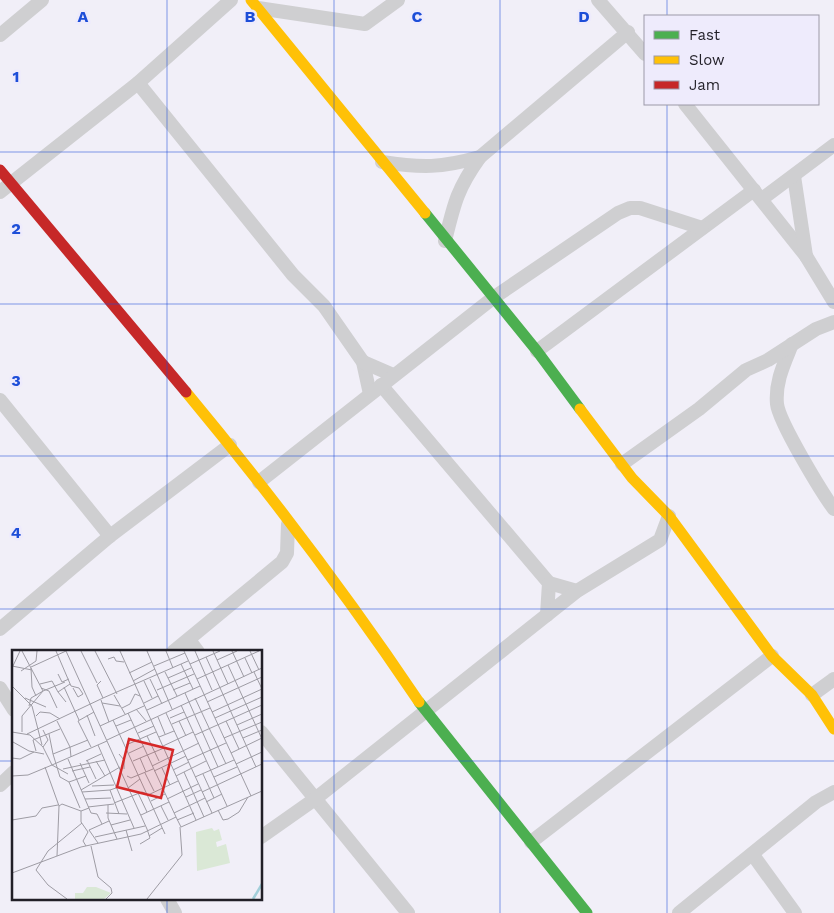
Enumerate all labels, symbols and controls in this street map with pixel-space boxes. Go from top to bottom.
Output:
text: A [78,7,89,26]
text: B [245,7,256,26]
text: C [412,7,423,26]
text: D [578,7,590,26]
legend [644,15,819,105]
text: Fast [689,26,721,44]
text: Slow [689,51,725,69]
text: 1 [13,67,19,86]
text: Jam [689,76,720,94]
text: 2 [11,219,21,238]
text: 3 [11,371,21,390]
text: 4 [11,523,21,542]
inset map [12,650,262,900]

